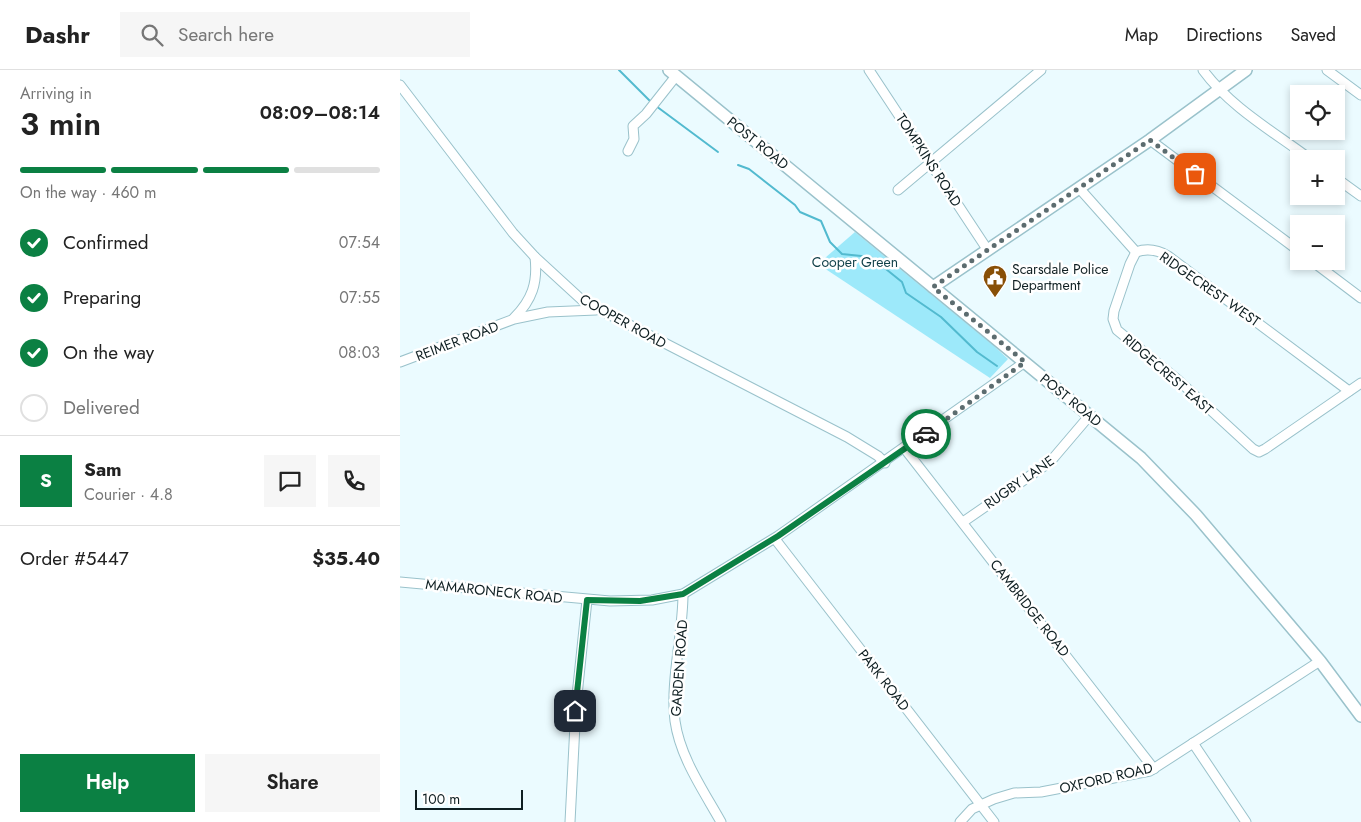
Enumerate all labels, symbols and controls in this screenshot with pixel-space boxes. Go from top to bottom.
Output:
search box [120,12,470,57]
text: Dashr [25,17,90,52]
icon: search [138,21,166,49]
text: Search here [178,21,274,48]
text: Map [1125,22,1158,48]
text: Directions [1186,22,1262,48]
text: Saved [1290,22,1336,48]
text: Arriving in [20,82,92,105]
map controls [1290,85,1345,270]
button: locate [1290,85,1345,140]
text: 08:09–08:14 [260,99,380,126]
text: 3 min [20,101,101,147]
street label: TOMPKINS ROAD [891,110,967,210]
street label: POST ROAD [723,112,793,174]
button: + [1290,150,1345,205]
pin [1174,153,1216,195]
icon: bag [1181,160,1209,188]
text: On the way · 460 m [20,181,156,204]
button: − [1290,215,1345,270]
icon: check [20,229,48,257]
text: Confirmed [63,229,149,256]
text: 07:54 [339,231,380,254]
street label: RIDGECREST WEST [1156,247,1265,331]
park label: Cooper Green [812,252,898,272]
place label: Scarsdale Police Department [1012,259,1109,295]
public building icon: Scarsdale Police Department [982,264,1008,298]
icon: check [20,284,48,312]
text: Preparing [63,284,141,311]
text: 07:55 [339,286,380,309]
street label: COOPER ROAD [576,289,670,353]
street label: REIMER ROAD [413,316,501,366]
street label: RIDGECREST EAST [1118,329,1218,419]
icon: check [20,339,48,367]
text: On the way [63,339,154,366]
text: 08:03 [339,341,380,364]
street label: POST ROAD [1036,369,1106,431]
text: Delivered [63,394,140,421]
courier [901,409,951,459]
icon: car [912,420,940,448]
street label: RUGBY LANE [980,450,1058,514]
button: chat [264,455,316,507]
button: phone [328,455,380,507]
text: Sam [84,456,122,483]
text: S [40,467,52,494]
text: Courier · 4.8 [84,483,173,506]
text: Order #5447 [20,545,129,572]
text: $35.40 [312,545,380,572]
street label: CAMBRIDGE ROAD [986,555,1074,661]
street label: MAMARONECK ROAD [425,574,563,608]
street label: GARDEN ROAD [666,619,692,717]
street label: PARK ROAD [854,645,914,715]
pin [554,690,596,732]
icon: home [561,697,589,725]
button: Help [20,754,195,812]
button: Share [205,754,380,812]
street label: OXFORD ROAD [1057,758,1155,798]
scale bar [415,787,522,810]
text: 100 m [422,789,460,809]

